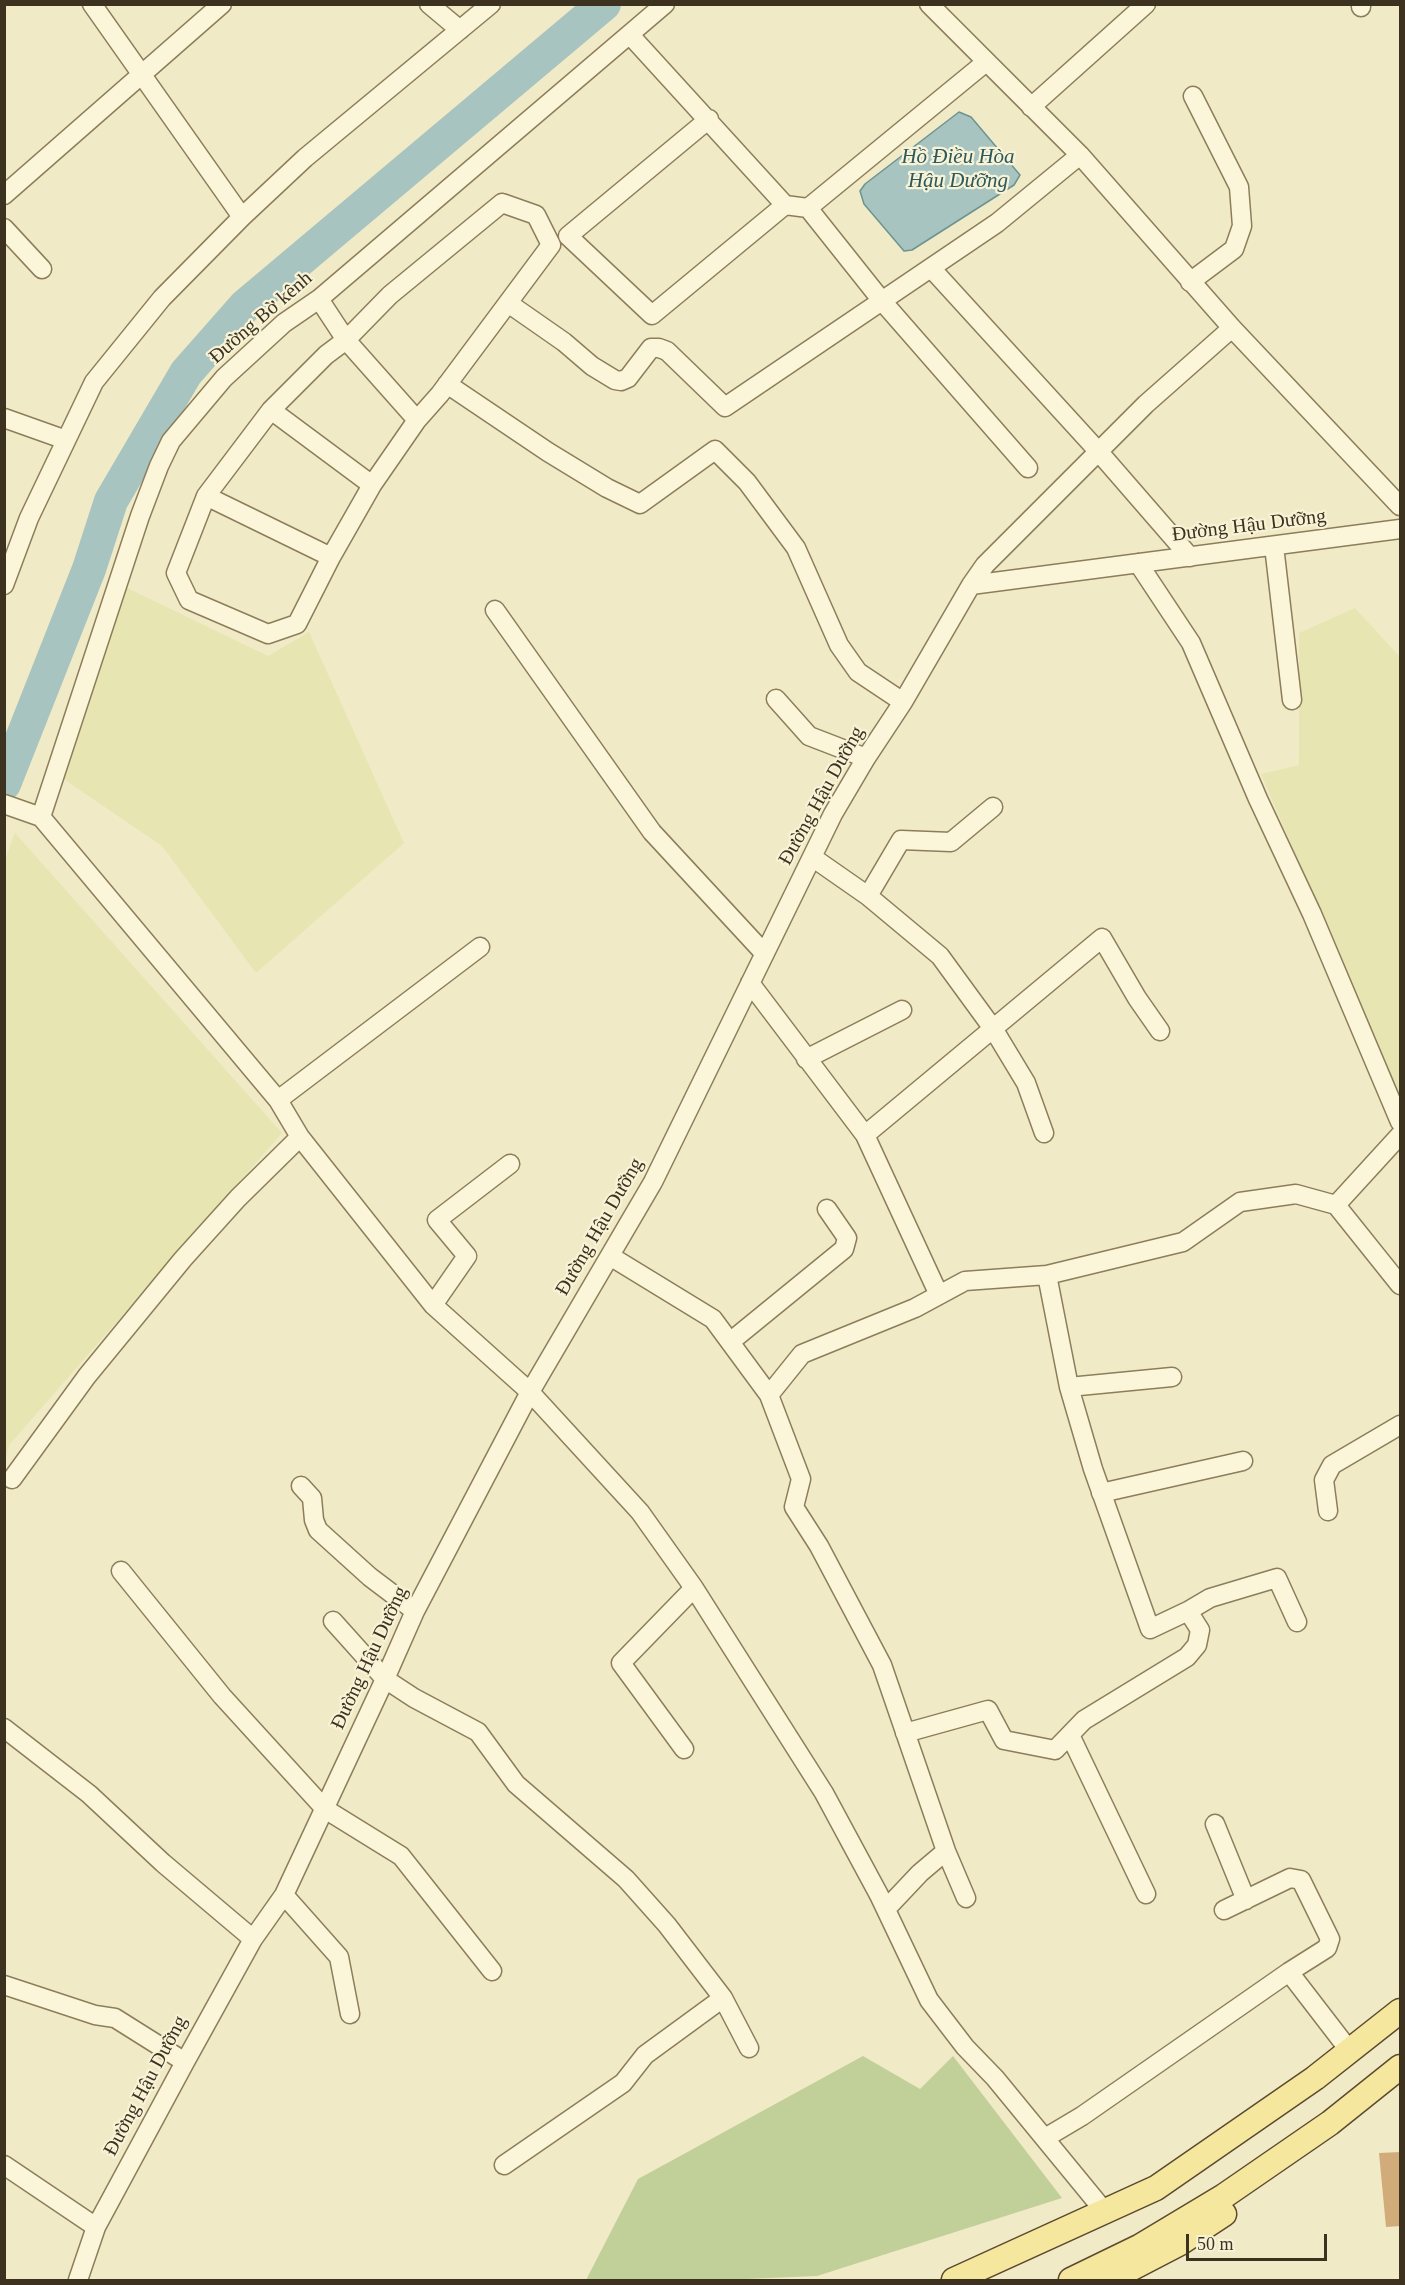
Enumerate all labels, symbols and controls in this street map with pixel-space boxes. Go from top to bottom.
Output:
water label: Hồ Điều Hòa Hậu Dưỡng [901,144,1015,194]
street label: Đường Bờ kênh [205,267,317,369]
street label: Đường Hậu Dưỡng [1171,505,1327,547]
street label: Đường Hậu Dưỡng [774,722,870,870]
street label: Đường Hậu Dưỡng [551,1154,649,1300]
street label: Đường Hậu Dưỡng [326,1583,414,1733]
street label: Đường Hậu Dưỡng [99,2012,193,2160]
scale bar [1189,2222,1330,2260]
text: 50 m [1197,2234,1234,2254]

